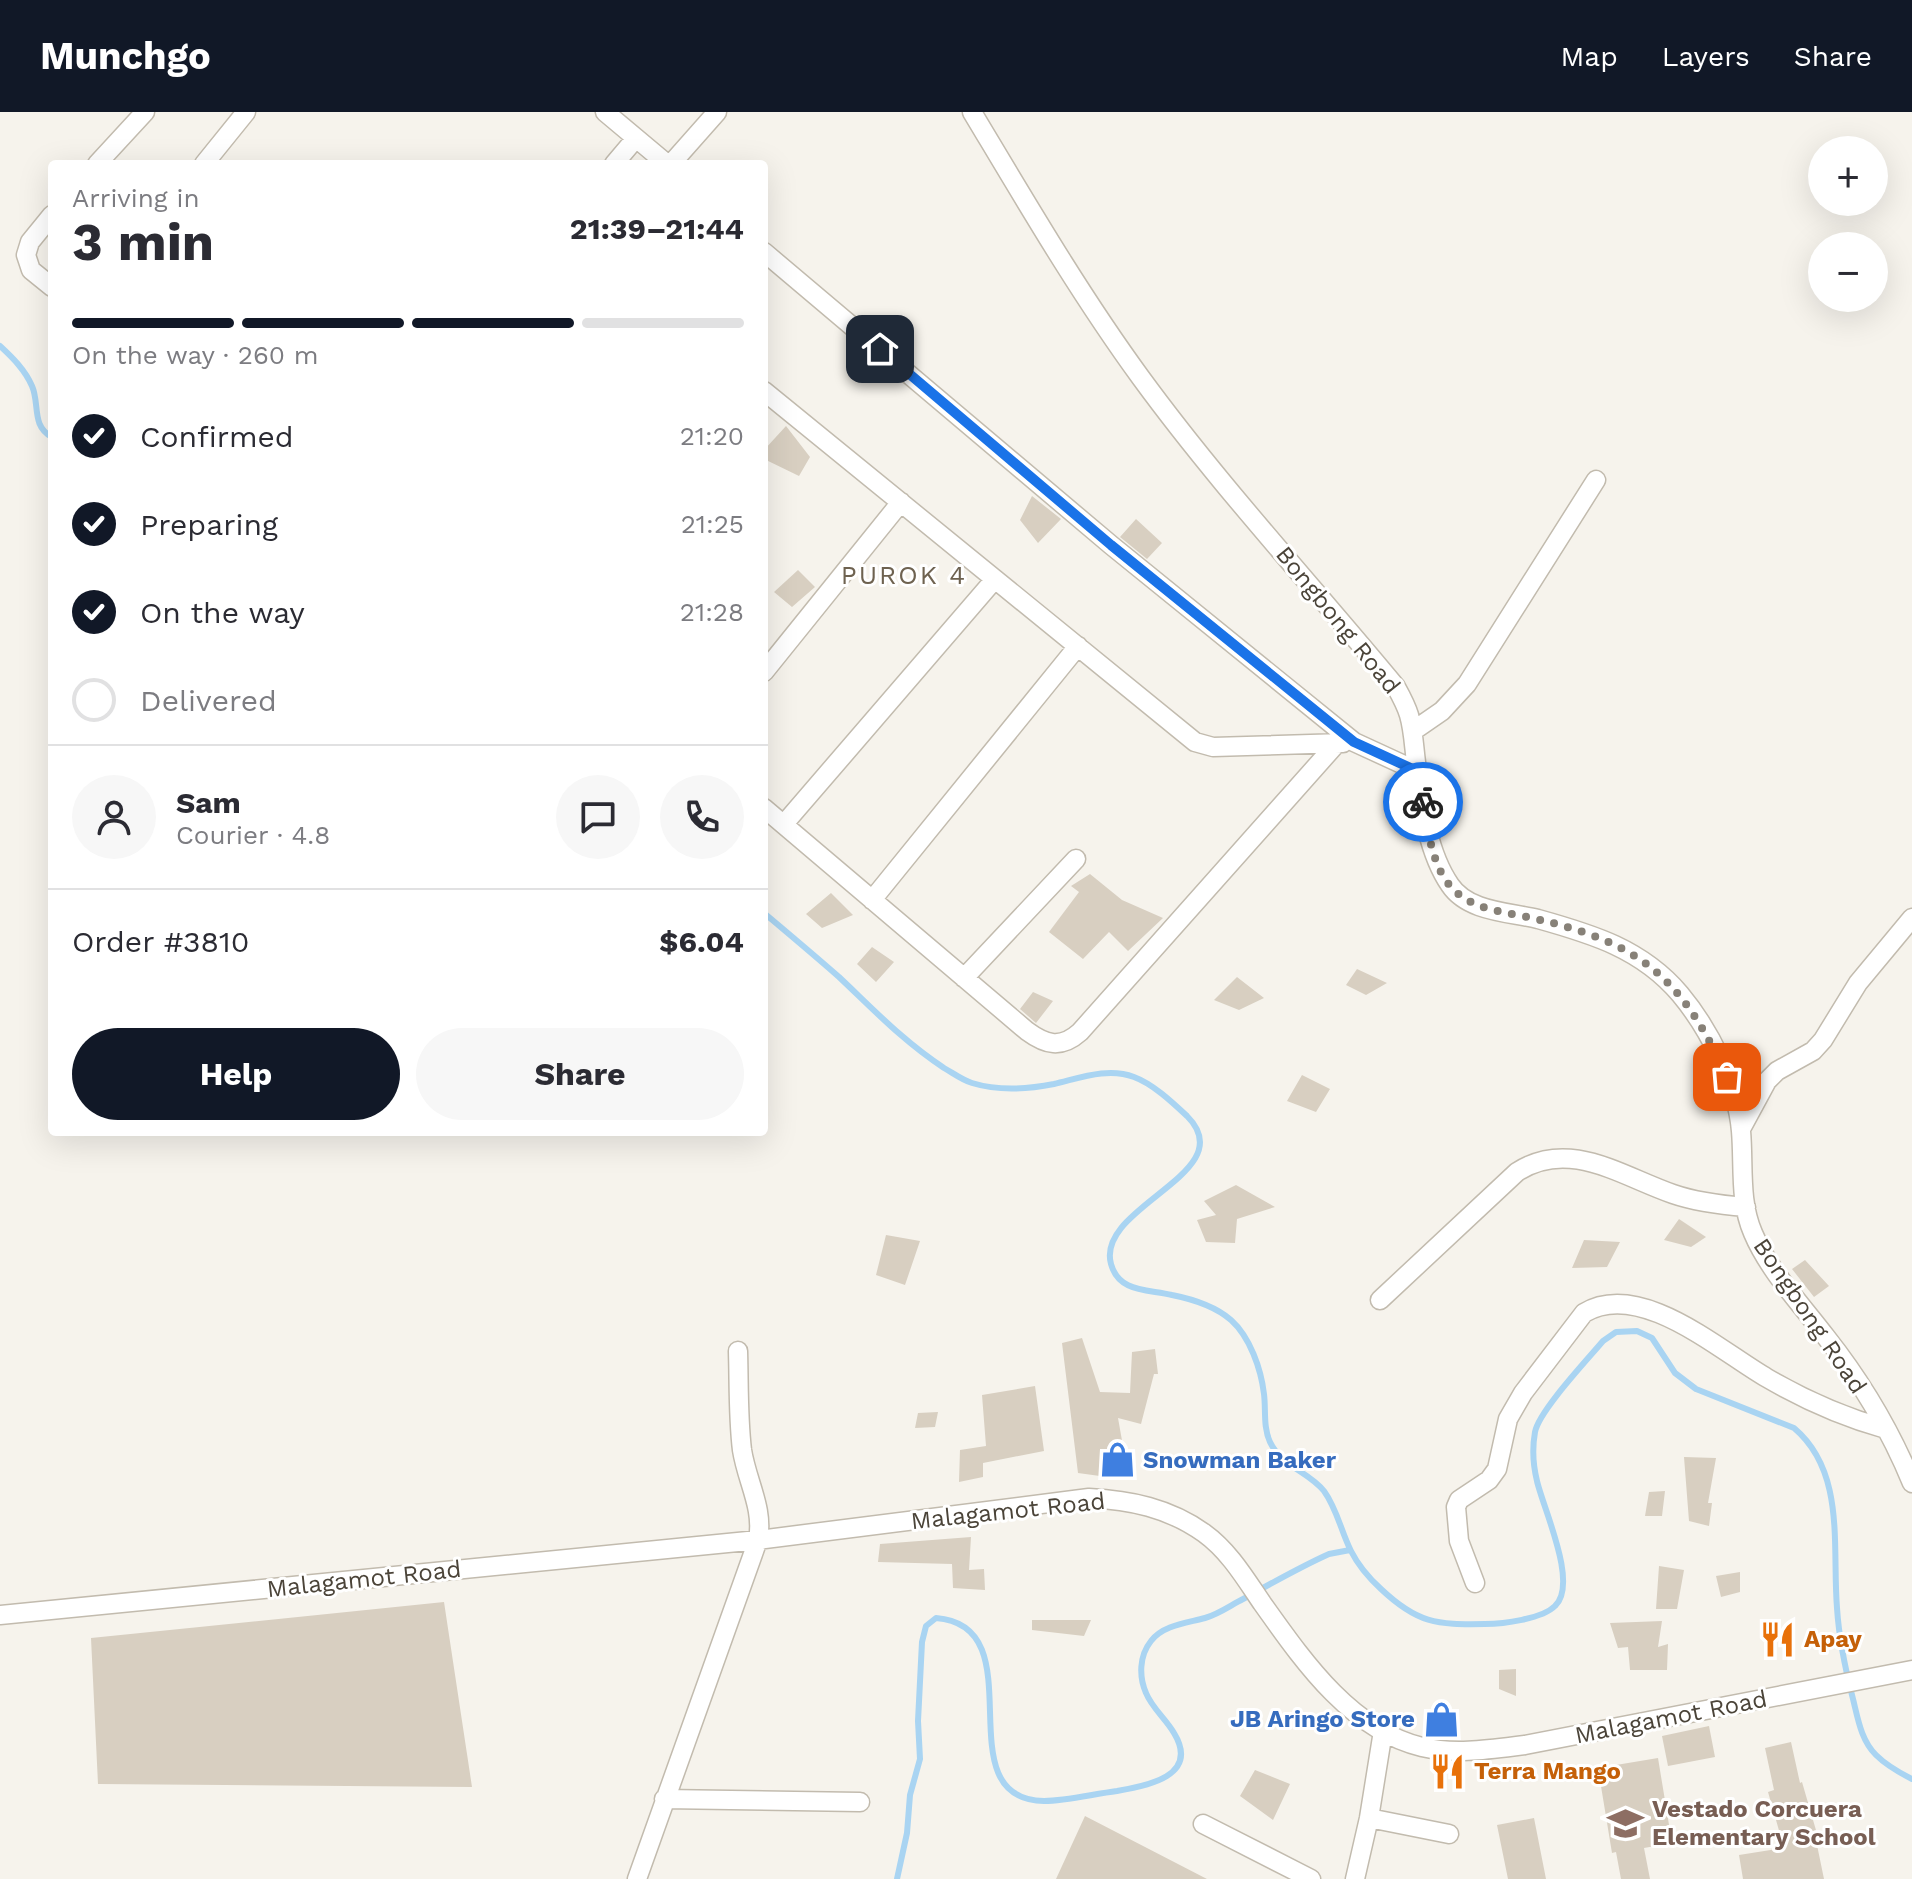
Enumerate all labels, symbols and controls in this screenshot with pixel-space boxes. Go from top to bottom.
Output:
text: Munchgo [40,34,211,78]
text: Map [1561,40,1618,73]
text: Layers [1662,40,1750,73]
text: Share [1794,40,1872,73]
map controls [1808,136,1888,312]
button: + [1808,136,1888,216]
text: Arriving in [72,183,200,213]
text: 21:39–21:44 [570,211,744,246]
text: 3 min [72,212,214,273]
button: − [1808,232,1888,312]
pin [846,315,914,383]
icon: home [858,327,902,371]
text: On the way · 260 m [72,340,319,370]
icon: check [72,414,116,458]
text: Confirmed [140,419,294,454]
text: 21:20 [680,421,744,451]
icon: check [72,502,116,546]
text: Preparing [140,507,278,542]
text: 21:25 [681,509,744,539]
street label: Bongbong Road [1270,541,1406,699]
district label: PUROK 4 [841,560,967,590]
icon: check [72,590,116,634]
text: On the way [140,595,305,630]
text: 21:28 [680,597,744,627]
text: Delivered [140,683,277,718]
courier [1383,762,1463,842]
button: person [72,775,156,859]
button: chat [556,775,640,859]
button: phone [660,775,744,859]
icon: bike [1401,780,1445,824]
text: Sam [176,785,241,820]
text: Courier · 4.8 [176,820,330,850]
text: Order #3810 [72,924,249,959]
text: $6.04 [659,924,744,959]
button: Help [72,1028,400,1120]
button: Share [416,1028,744,1120]
pin [1693,1043,1761,1111]
icon: bag [1705,1055,1749,1099]
street label: Bongbong Road [1748,1233,1872,1399]
shop icon: Snowman Baker [1098,1441,1136,1479]
place label: Snowman Baker [1143,1446,1337,1474]
street label: Malagamot Road [910,1487,1106,1535]
street label: Malagamot Road [266,1555,462,1603]
restaurant icon: Apay [1759,1620,1797,1658]
place label: Apay [1804,1625,1862,1653]
street label: Malagamot Road [1573,1685,1769,1749]
shop icon: JB Aringo Store [1422,1700,1460,1738]
place label: JB Aringo Store [1230,1705,1415,1733]
restaurant icon: Terra Mango [1429,1752,1467,1790]
place label: Terra Mango [1474,1757,1621,1785]
place label: Vestado Corcuera Elementary School [1652,1795,1876,1851]
school or university icon: Vestado Corcuera Elementary School [1607,1804,1645,1842]

